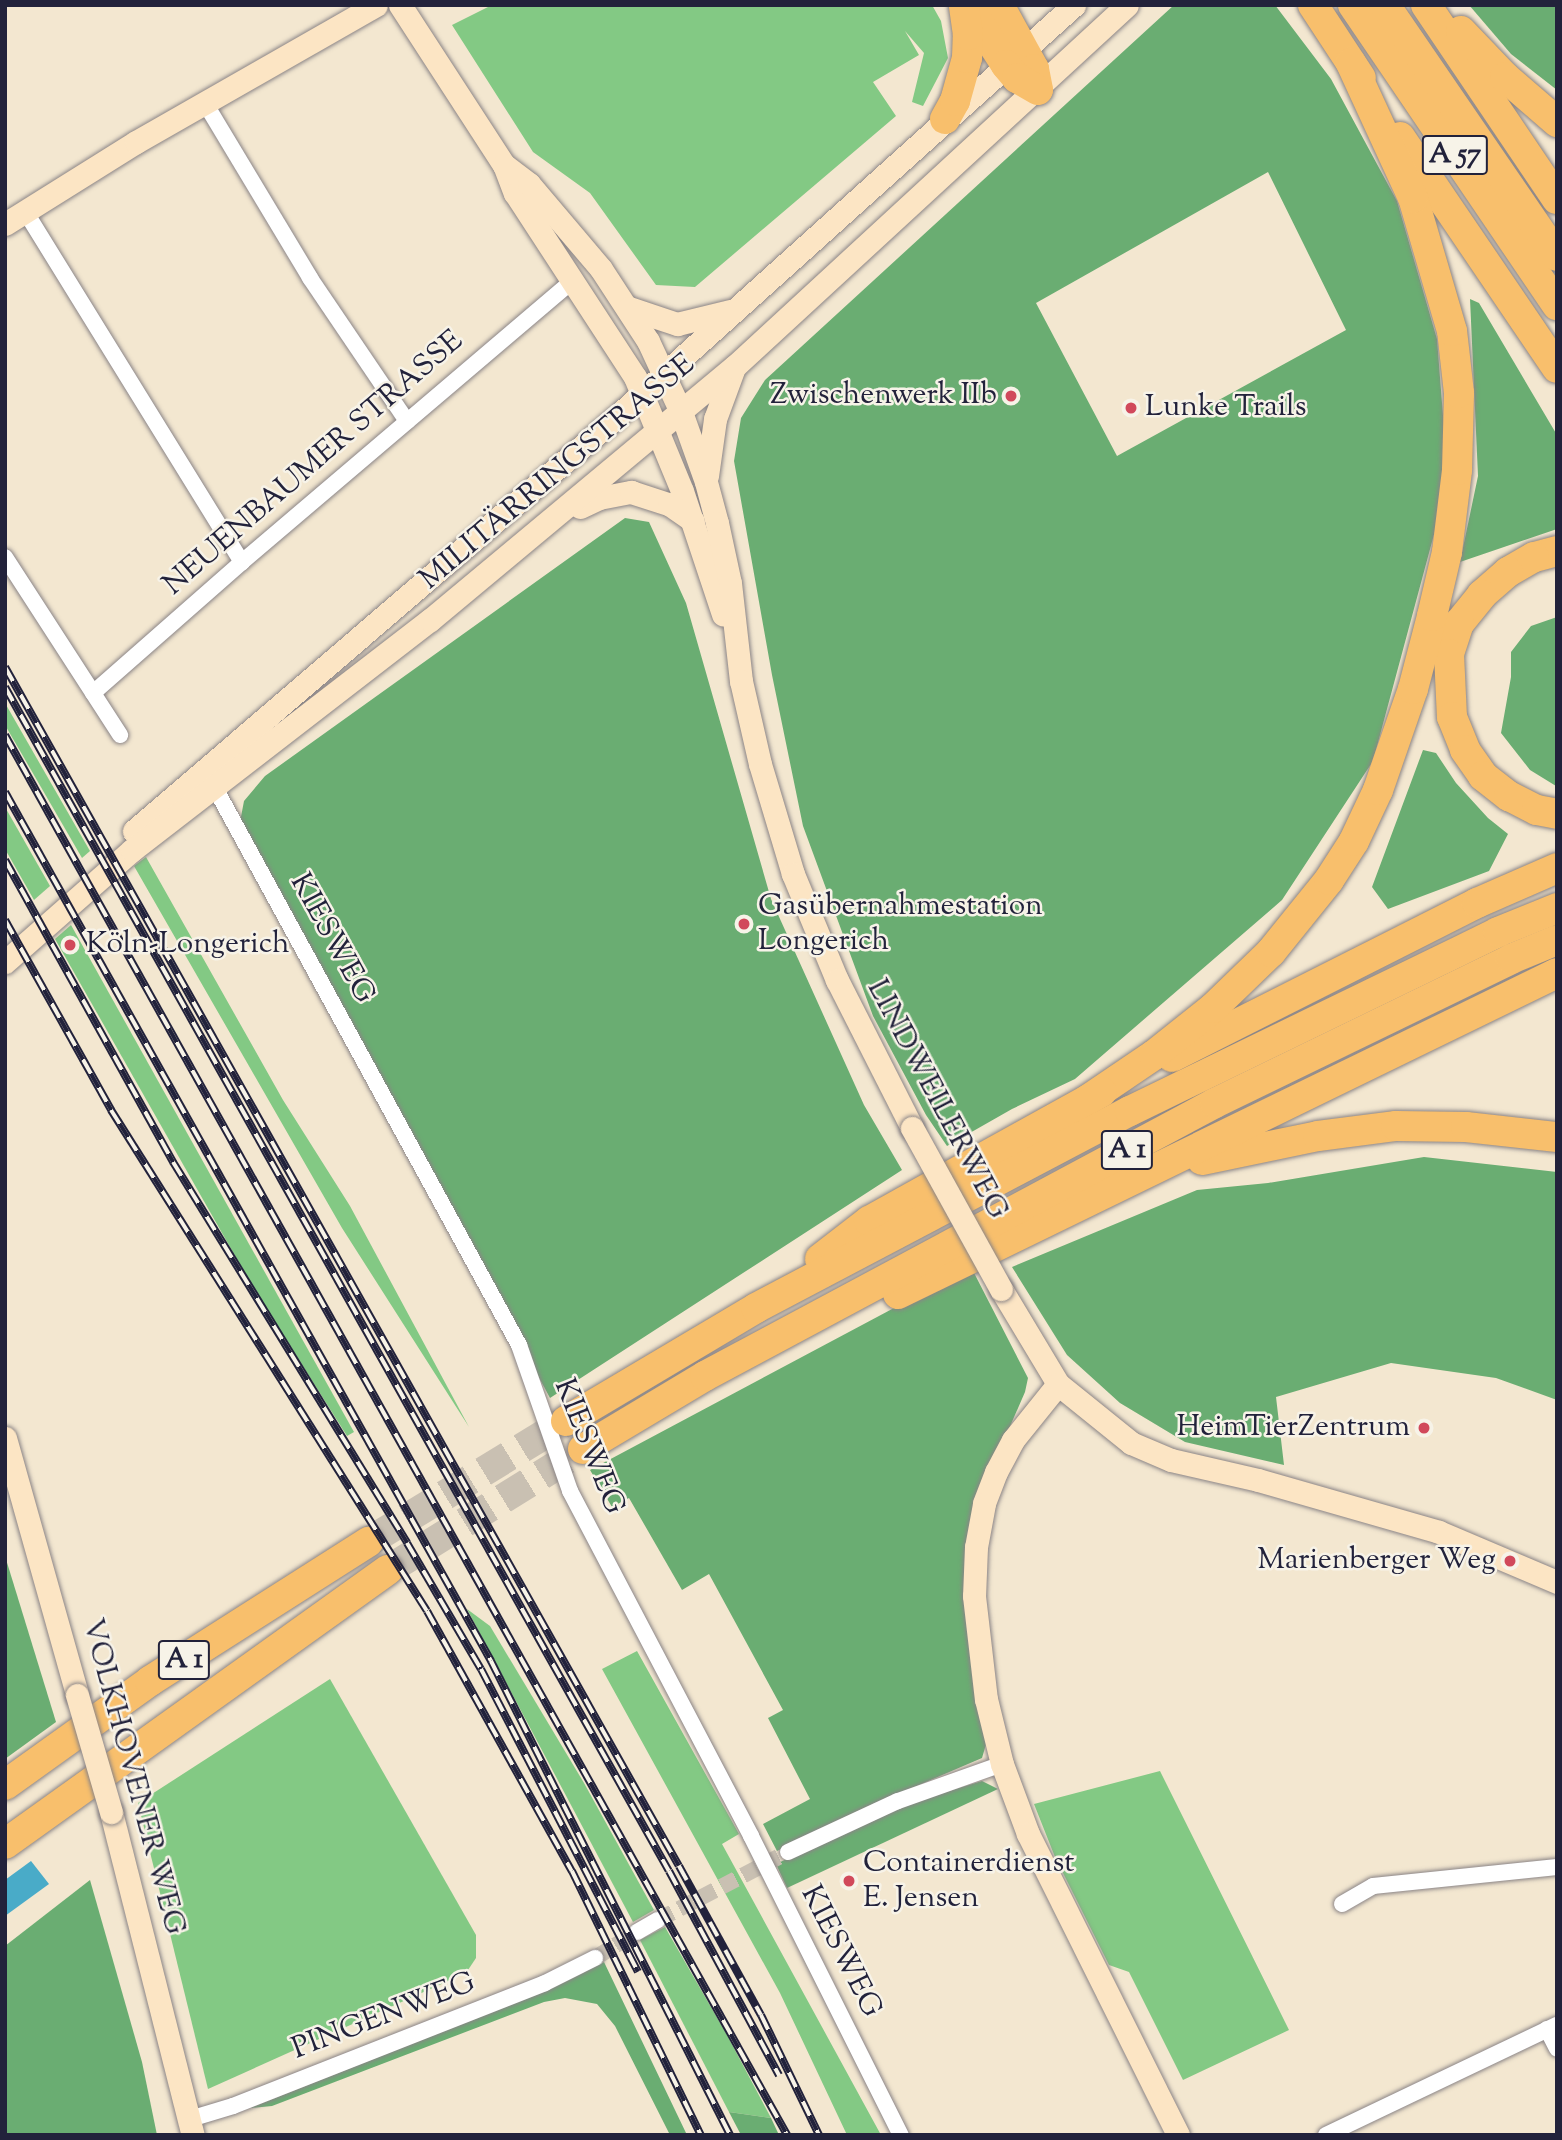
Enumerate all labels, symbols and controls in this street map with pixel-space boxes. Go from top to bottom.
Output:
road number: A 57 [1422,130,1488,180]
street label: NEUENBAUMER STRASSE [157,324,471,604]
street label: MILITÄRRINGSTRASSE [413,347,703,599]
place label: Zwischenwerk IIb [770,378,997,414]
marker: Zwischenwerk IIb [1003,388,1019,404]
place label: Lunke Trails [1145,390,1306,426]
marker: Lunke Trails [1123,400,1139,416]
street label: KIESWEG [281,868,381,1010]
place label: Gasübernahmestation Longerich [758,889,1043,960]
marker: Gasübernahmestation Longerich [736,916,752,932]
place label: Köln-Longerich [86,927,290,963]
marker: Köln-Longerich [60,935,80,955]
street label: LINDWEILERWEG [858,974,1014,1226]
road number: A 1 [1101,1126,1153,1174]
street label: KIESWEG [545,1374,631,1520]
place label: HeimTierZentrum [1176,1410,1410,1446]
marker: HeimTierZentrum [1416,1420,1432,1436]
place label: Marienberger Weg [1257,1543,1496,1579]
marker: Marienberger Weg [1502,1553,1518,1569]
street label: VOLKHOVENER WEG [72,1615,192,1939]
road number: A 1 [158,1636,210,1684]
place label: Containerdienst E. Jensen [863,1846,1075,1916]
marker: Containerdienst E. Jensen [841,1873,857,1889]
street label: KIESWEG [791,1880,889,2024]
street label: PINGENWEG [287,1966,481,2068]

